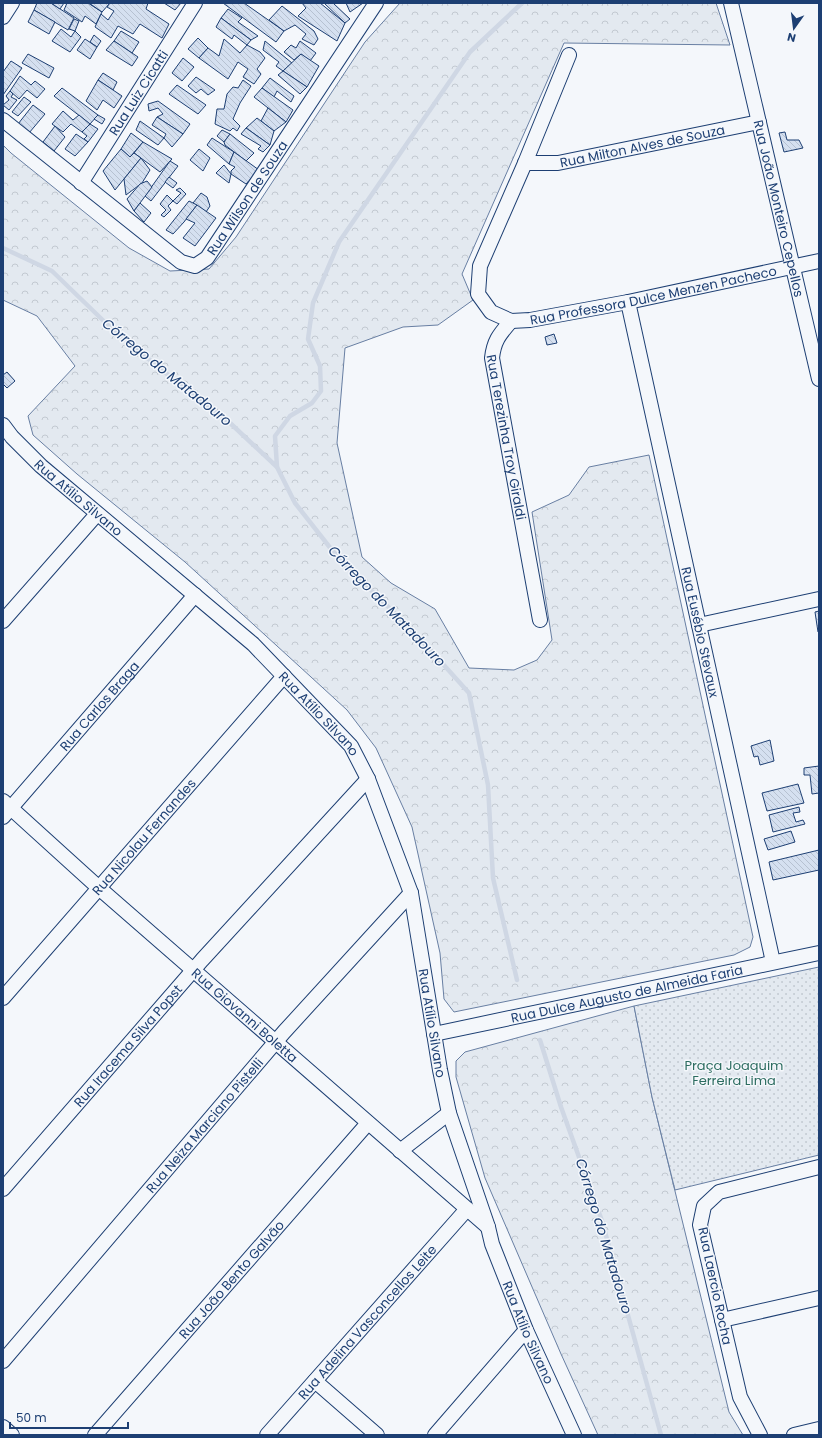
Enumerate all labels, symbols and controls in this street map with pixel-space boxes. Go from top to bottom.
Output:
north arrow [774,8,814,48]
text: N [786,29,798,46]
street label: Rua Luiz Cicatti [104,46,172,139]
street label: Rua João Monteiro Cepellos [749,118,809,299]
street label: Rua Milton Alves de Souza [558,120,726,172]
street label: Rua Wilson de Souza [202,137,292,259]
street label: Rua Professora Dulce Menzen Pacheco [528,261,778,329]
water label: Córrego do Matadouro [98,313,236,431]
street label: Rua Terezinha Troy Giraldi [482,353,531,521]
street label: Rua Atílio Silvano [30,455,127,540]
water label: Córrego do Matadouro [324,541,450,671]
street label: Rua Eusébio Stevaux [677,565,724,700]
street label: Rua Carlos Braga [55,657,143,755]
street label: Rua Atílio Silvano [275,667,364,759]
street label: Rua Nicolau Fernandes [87,774,200,899]
street label: Rua Dulce Augusto de Almeida Faria [509,960,744,1027]
street label: Rua Giovanni Boletta [188,963,302,1067]
street label: Rua Atílio Silvano [414,967,451,1079]
street label: Rua Iracema Silva Popst [69,980,186,1111]
street label: Rua Neiza Marciano Pistelli [141,1054,267,1197]
park label: Praça Joaquim Ferreira Lima [684,1056,784,1090]
water label: Córrego do Matadouro [571,1156,637,1316]
street label: Rua João Bento Galvão [174,1216,288,1343]
street label: Rua Laercio Rocha [693,1225,737,1347]
street label: Rua Adelina Vasconcellos Leite [293,1240,441,1403]
street label: Rua Atílio Silvano [498,1278,559,1387]
scale bar [10,1404,128,1430]
text: 50 m [16,1409,47,1426]

